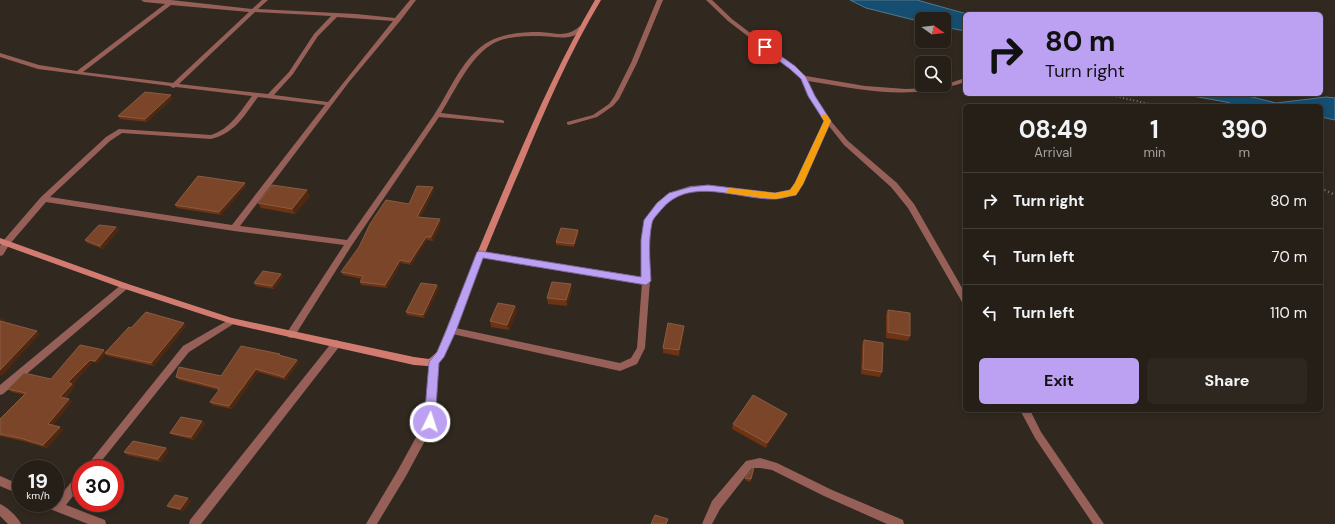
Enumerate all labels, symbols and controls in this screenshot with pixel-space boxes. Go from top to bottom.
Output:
north arrow [915,12,951,48]
map controls [915,12,951,92]
text: 80 m [1045,23,1115,60]
icon: right [979,28,1031,80]
pin [748,30,782,64]
icon: arrive [754,36,776,58]
button: search [915,56,951,92]
text: Turn right [1045,59,1125,83]
text: 08:49 [1019,114,1088,145]
text: 1 [1150,114,1159,145]
text: 390 [1221,114,1267,145]
text: Arrival [1034,144,1072,161]
text: min [1143,144,1166,161]
text: m [1238,144,1250,161]
icon: right [979,190,1001,212]
text: Turn right [1013,191,1084,211]
text: 80 m [1270,191,1307,211]
icon: left [979,246,1001,268]
text: Turn left [1013,247,1074,267]
text: 70 m [1272,247,1307,267]
icon: left [979,302,1001,324]
text: Turn left [1013,303,1074,323]
text: 110 m [1270,303,1307,323]
button: Exit [979,358,1139,404]
button: Share [1147,358,1307,404]
position arrow [409,401,451,443]
speed limit sign: 30 [72,460,124,512]
text: 19 [28,468,48,494]
text: km/h [26,489,50,502]

